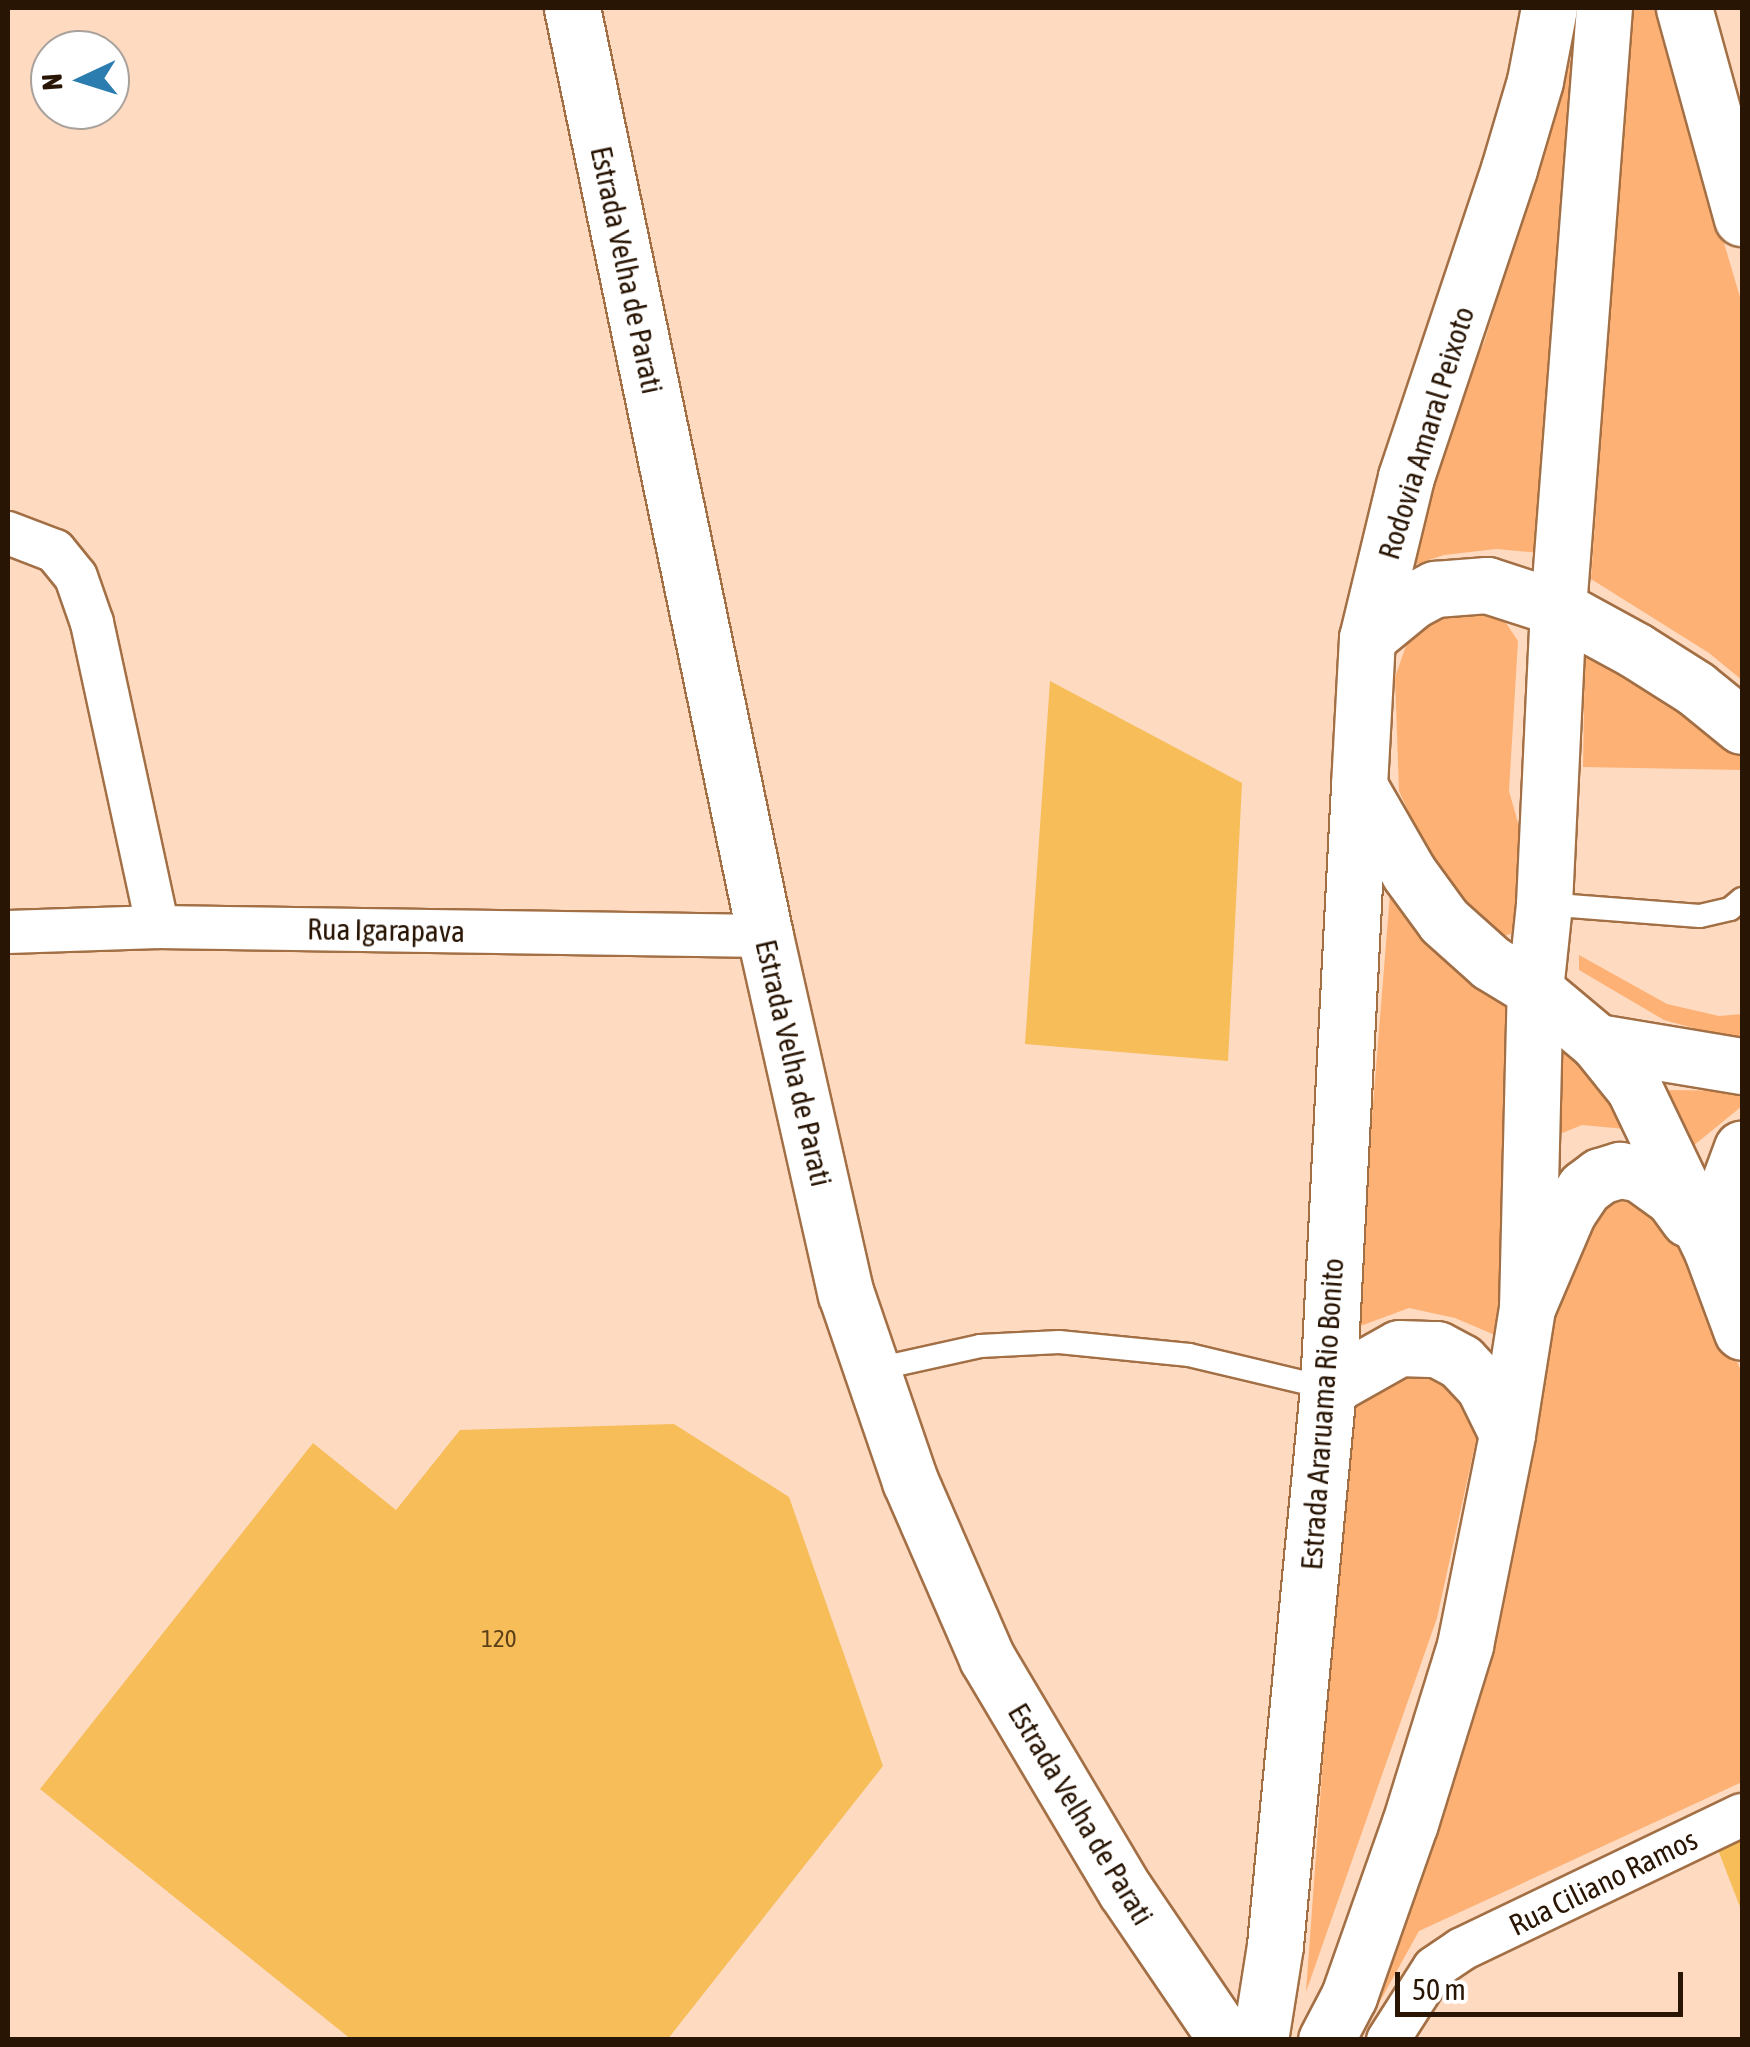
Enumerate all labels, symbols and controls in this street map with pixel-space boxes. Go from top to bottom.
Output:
north arrow [30,30,130,130]
text: N [36,73,69,91]
street label: Estrada Velha de Parati [583,143,671,397]
street label: Rodovia Amaral Peixoto [1370,302,1482,564]
street label: Rua Igarapava [307,911,465,949]
street label: Estrada Velha de Parati [748,936,840,1190]
street label: Estrada Araruama Rio Bonito [1293,1257,1351,1571]
house number: 120 [481,1623,517,1653]
street label: Estrada Velha de Parati [1001,1697,1161,1931]
street label: Rua Ciliano Ramos [1503,1821,1703,1943]
scale bar [1400,1952,1688,2014]
text: 50 m [1412,1972,1466,2006]

